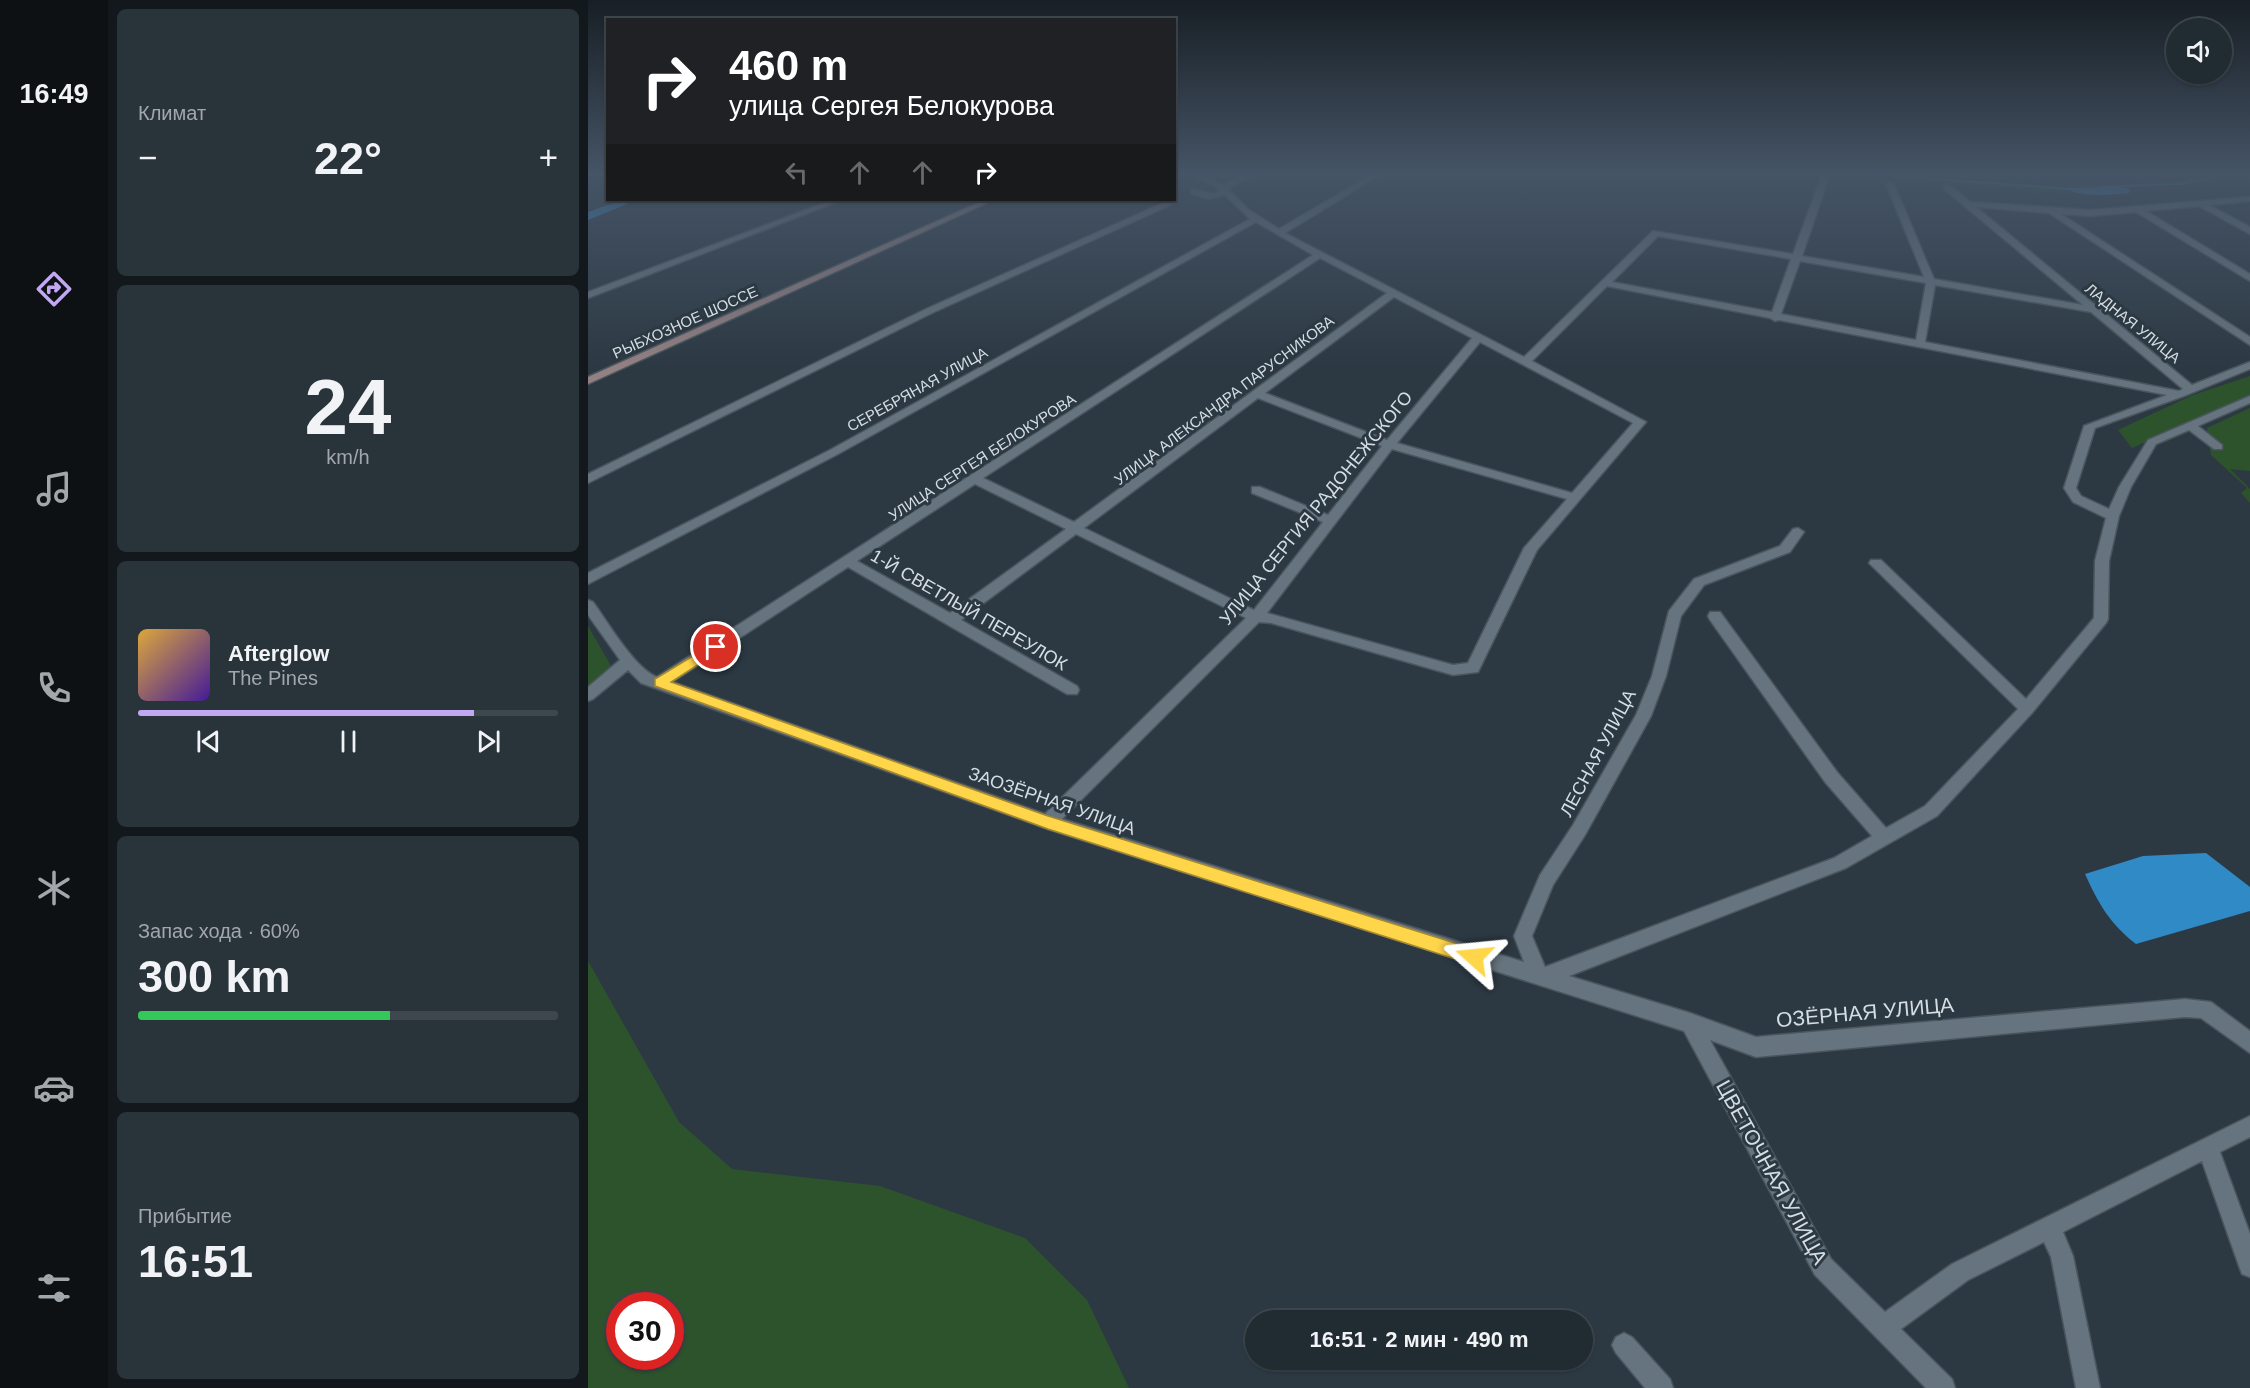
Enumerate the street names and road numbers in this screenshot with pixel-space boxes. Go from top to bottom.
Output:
street label: ЛАДНАЯ УЛИЦА [2082,280,2184,366]
street label: РЫБХОЗНОЕ ШОССЕ [610,282,760,362]
street label: УЛИЦА АЛЕКСАНДРА ПАРУСНИКОВА [1111,312,1337,488]
street label: СЕРЕБРЯНАЯ УЛИЦА [844,343,990,435]
street label: УЛИЦА СЕРГИЯ РАДОНЕЖСКОГО [1216,387,1416,629]
street label: УЛИЦА СЕРГЕЯ БЕЛОКУРОВА [885,390,1079,524]
street label: 1-Й СВЕТЛЫЙ ПЕРЕУЛОК [867,545,1072,675]
street label: ЛЕСНАЯ УЛИЦА [1556,686,1640,820]
street label: ЗАОЗЁРНАЯ УЛИЦА [966,763,1138,839]
street label: ОЗЁРНАЯ УЛИЦА [1775,993,1955,1031]
street label: ЦВЕТОЧНАЯ УЛИЦА [1712,1076,1832,1268]

